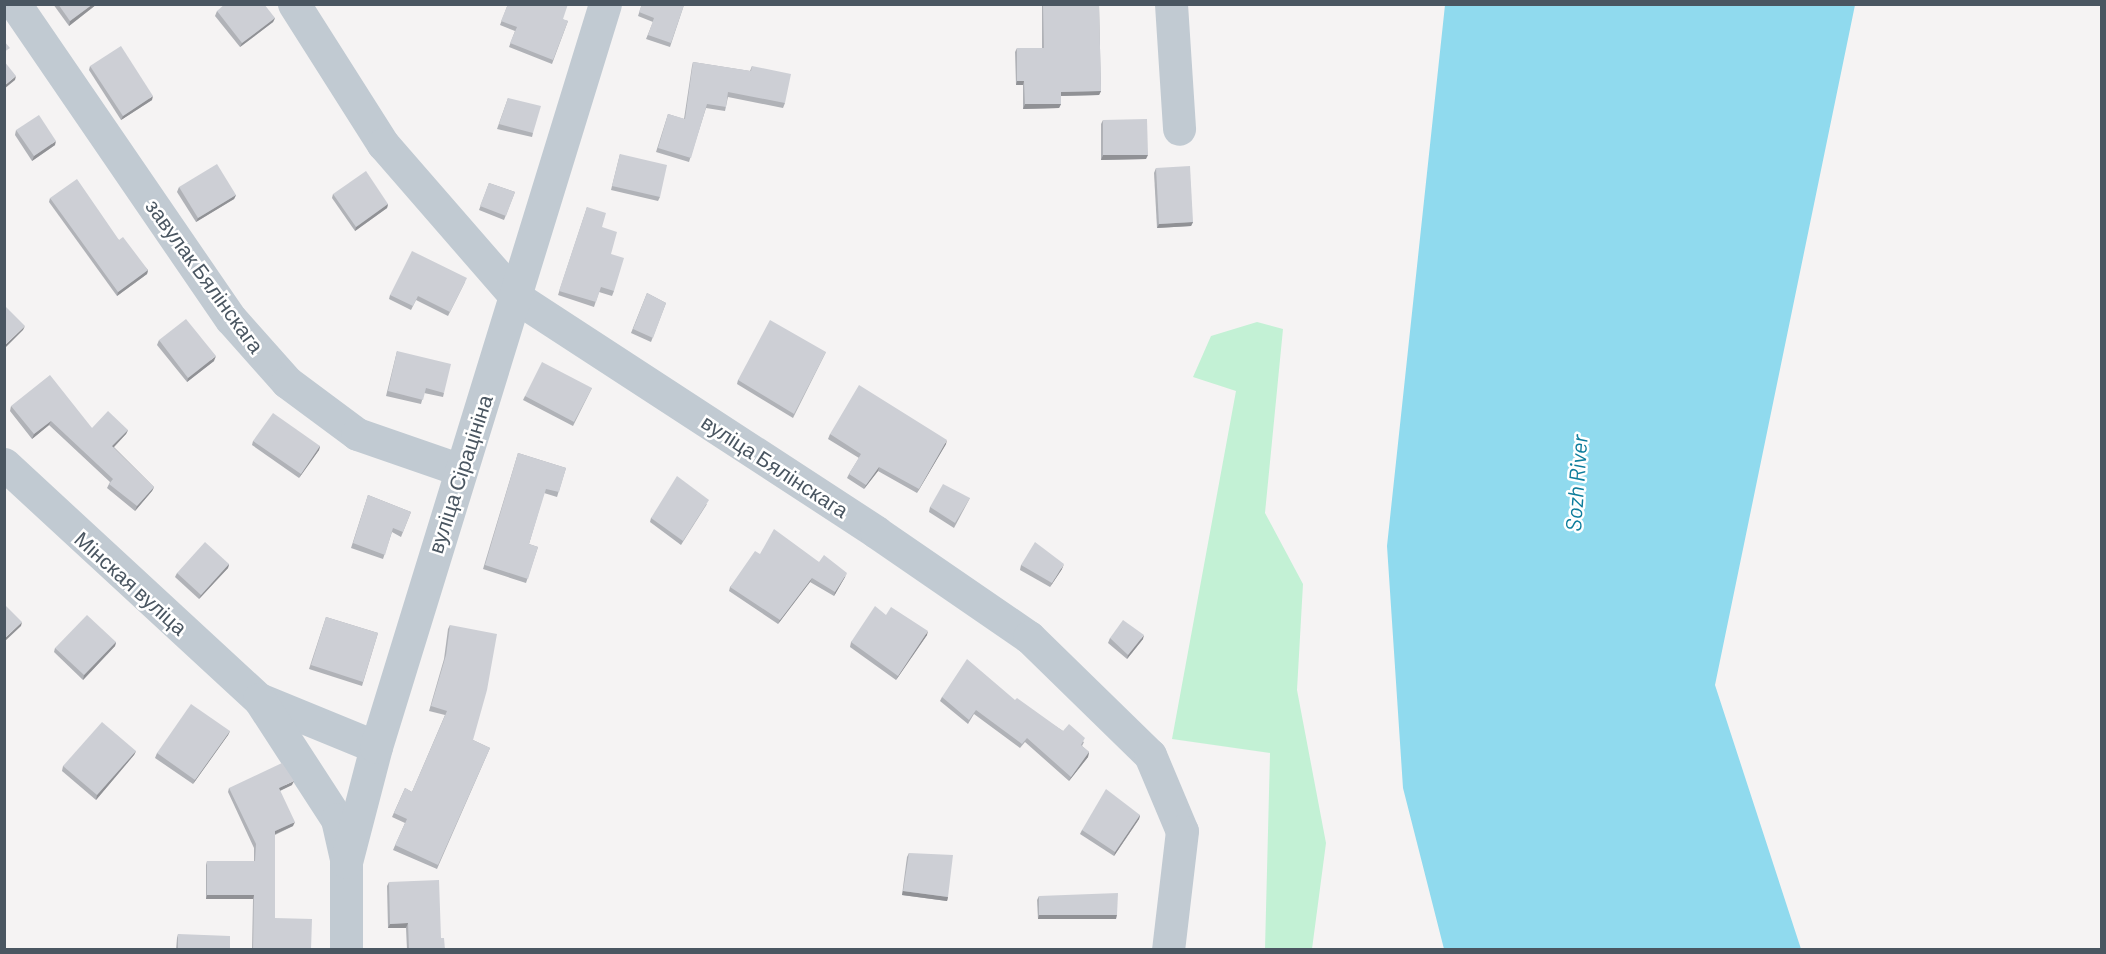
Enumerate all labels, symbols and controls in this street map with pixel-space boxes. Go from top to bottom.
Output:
street label: завулак Бялінскага [141,194,269,358]
street label: вуліца Сірацініна [423,392,497,556]
street label: вуліца Бялінскага [697,409,853,523]
water label: Sozh River [1559,434,1593,532]
street label: Мінская вуліца [70,526,192,640]

